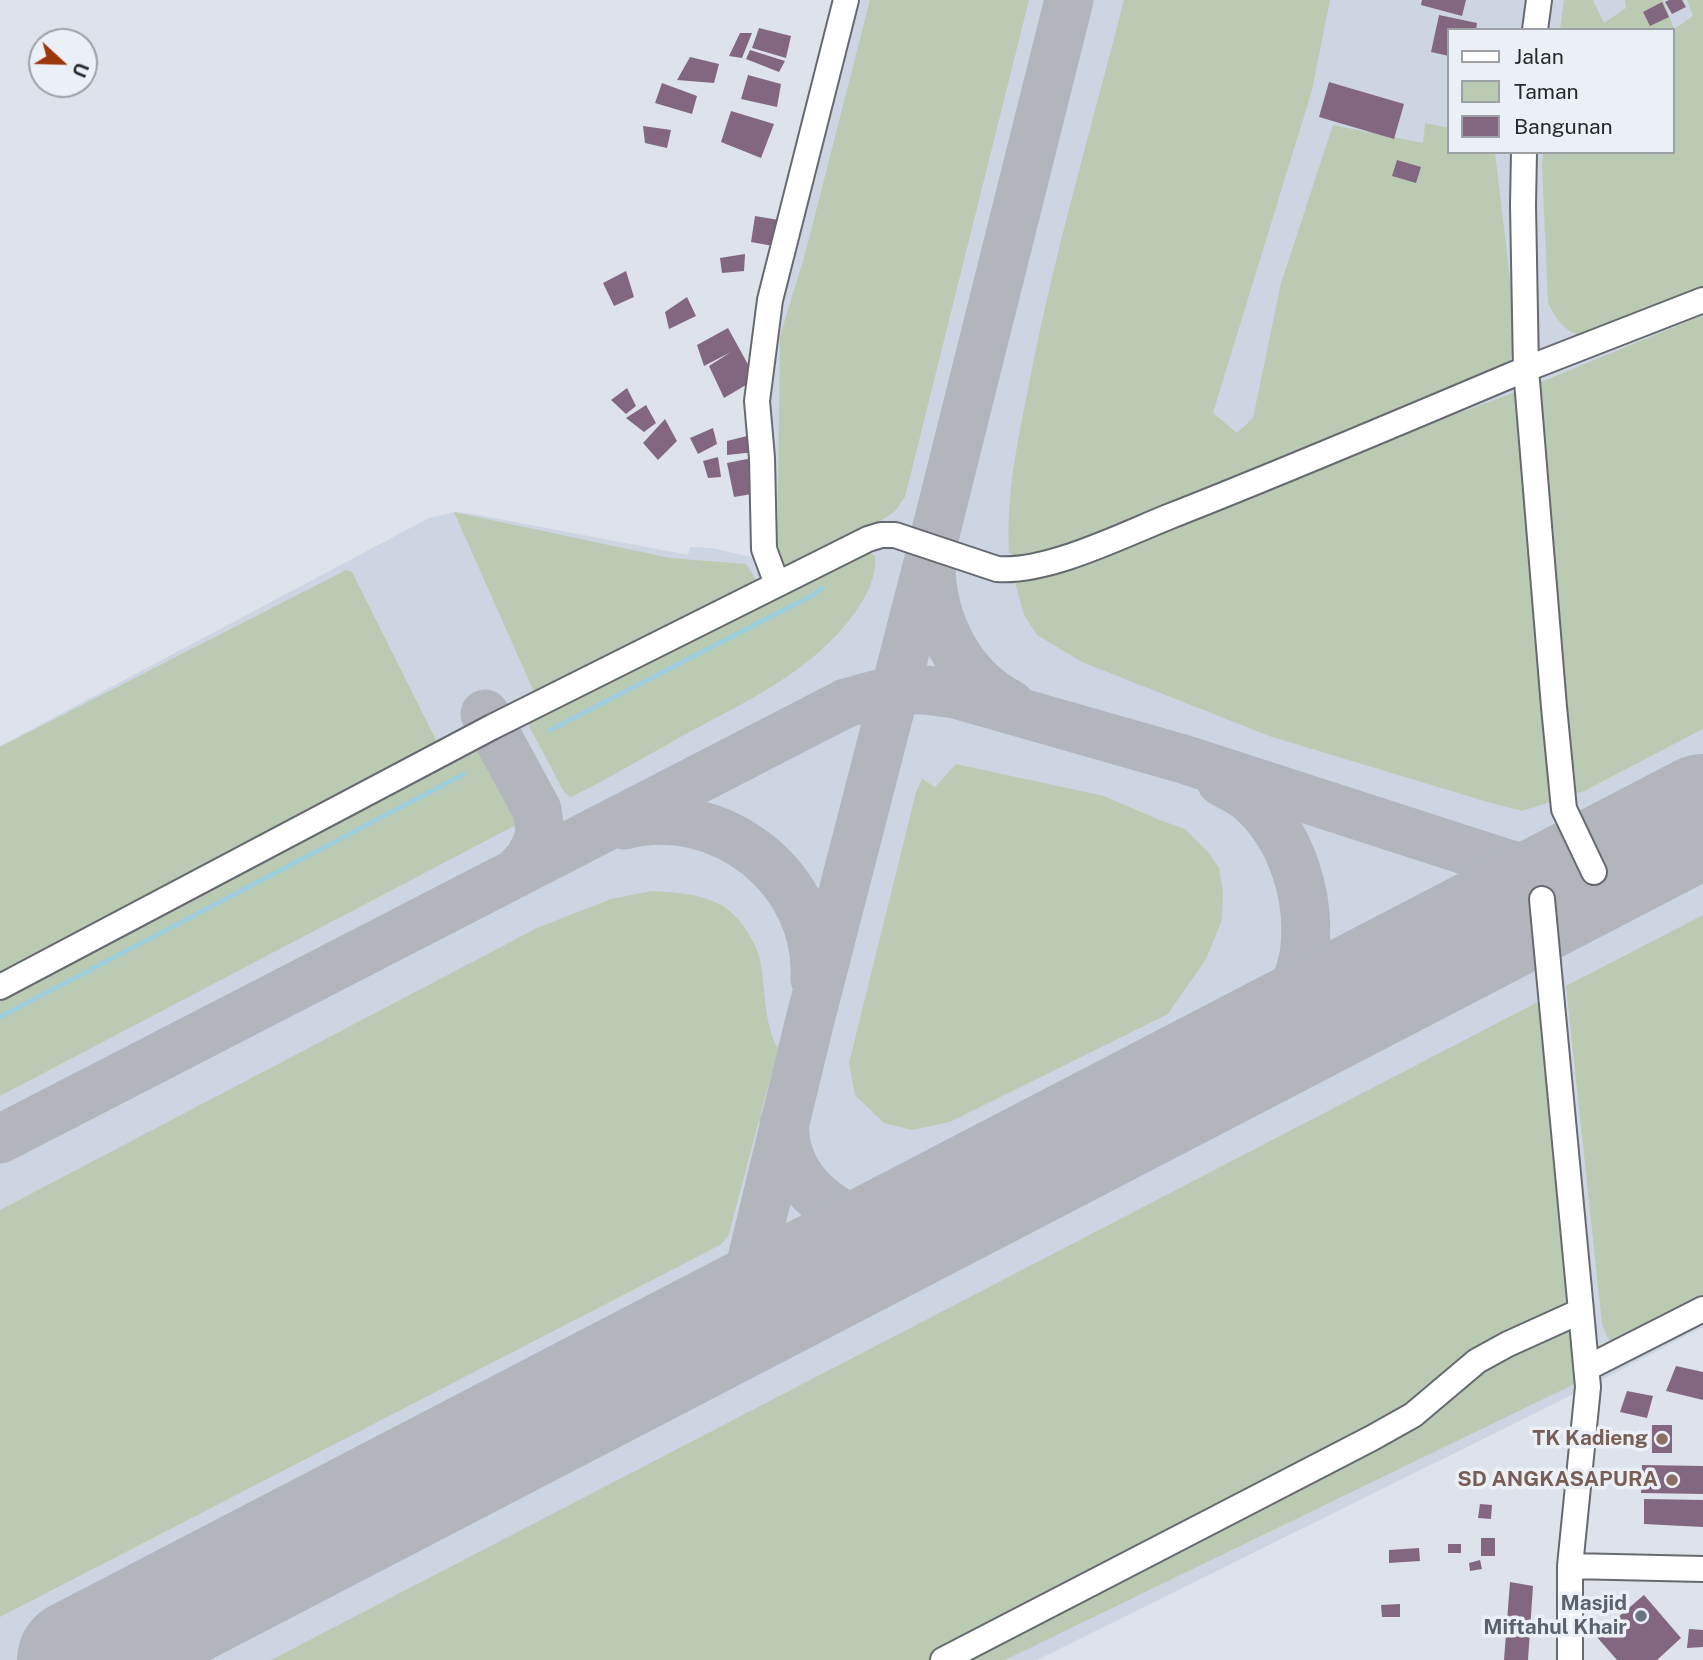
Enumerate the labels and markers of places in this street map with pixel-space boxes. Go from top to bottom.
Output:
place label: TK Kadieng [1532,1426,1648,1452]
marker: TK Kadieng [1654,1431,1670,1447]
place label: SD ANGKASAPURA [1457,1467,1658,1493]
marker: SD ANGKASAPURA [1664,1472,1680,1488]
place label: Masjid Miftahul Khair [1483,1591,1627,1641]
marker: Masjid Miftahul Khair [1633,1608,1649,1624]

